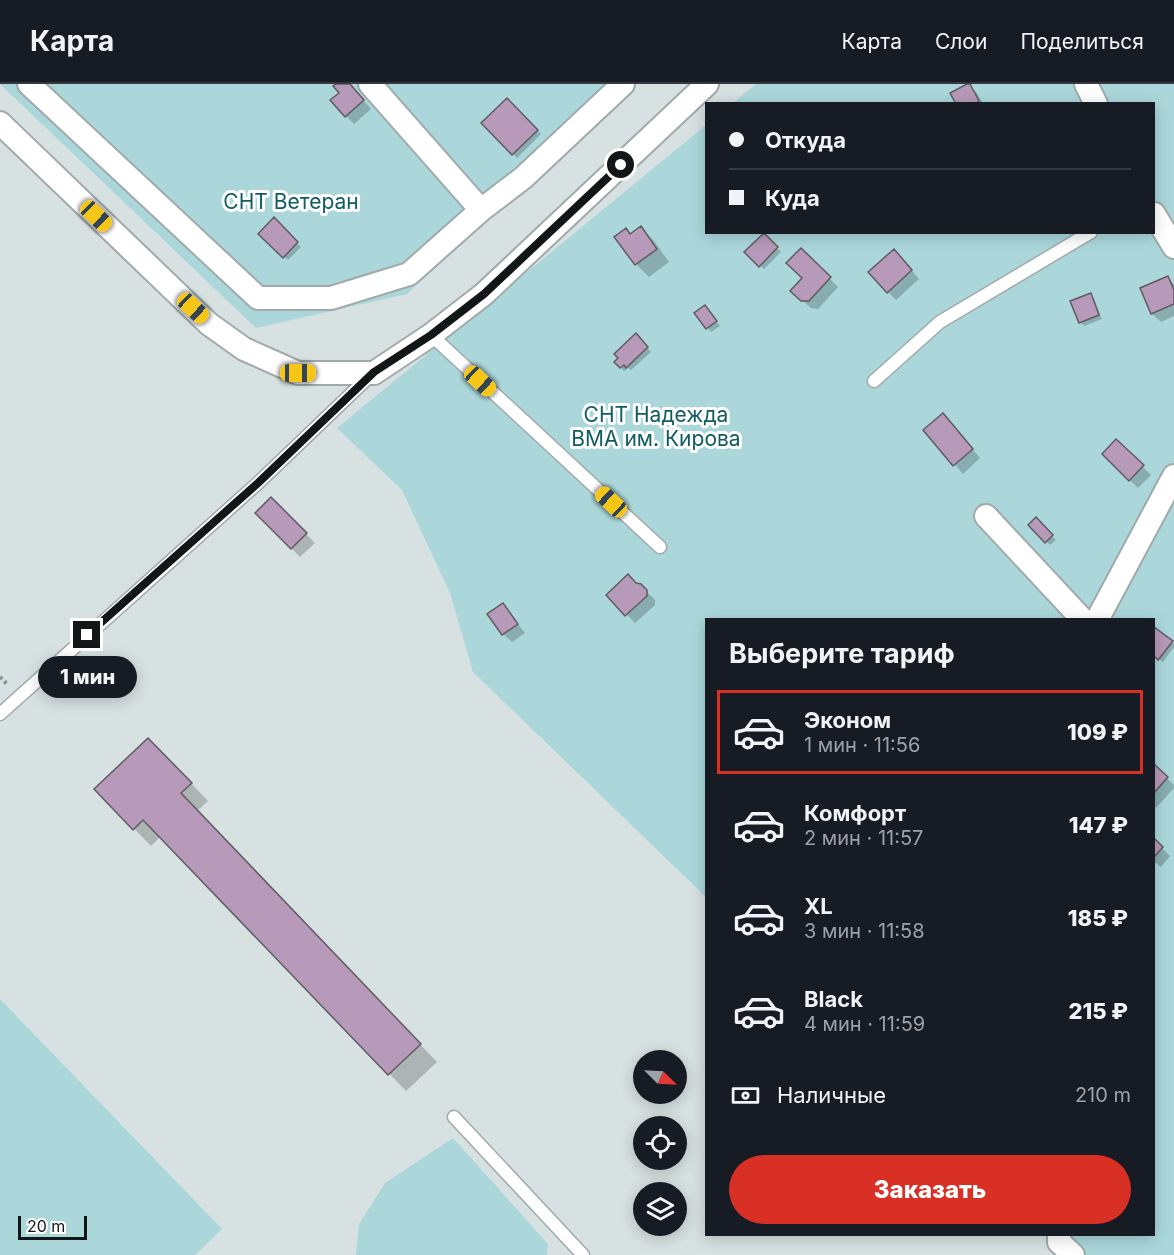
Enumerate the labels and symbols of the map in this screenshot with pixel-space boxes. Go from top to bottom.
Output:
route start [607,151,634,178]
park label: СНТ Ветеран [223,189,359,214]
car [77,197,115,235]
car [174,289,212,327]
car [461,362,499,400]
car [280,364,316,382]
park label: СНТ Надежда ВМА им. Кирова [571,402,741,451]
car [592,483,630,521]
route end [73,621,100,648]
callout: 1 мин [38,656,136,698]
north arrow [633,1050,687,1104]
scale bar [18,1213,87,1240]

